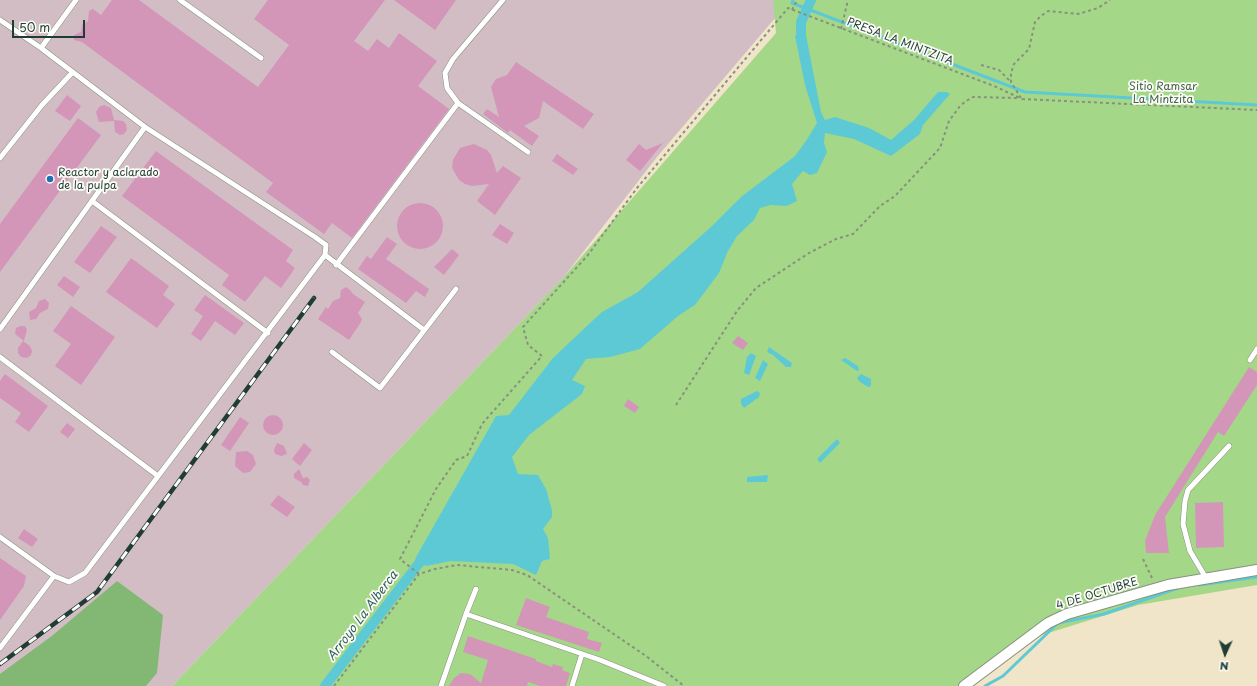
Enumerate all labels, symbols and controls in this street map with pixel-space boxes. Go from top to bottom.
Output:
scale bar [14,12,87,38]
street label: PRESA LA MINTZITA [845,16,955,68]
text: 50 m [19,18,50,36]
park label: Sitio Ramsar La Mintzita [1129,80,1197,106]
place label: Reactor y aclarado de la pulpa [58,166,159,192]
marker: Reactor y aclarado de la pulpa [45,174,55,184]
water label: Arroyo La Alberca [325,569,401,663]
street label: 4 DE OCTUBRE [1055,575,1139,613]
north arrow [1205,634,1245,674]
text: N [1220,658,1229,675]

